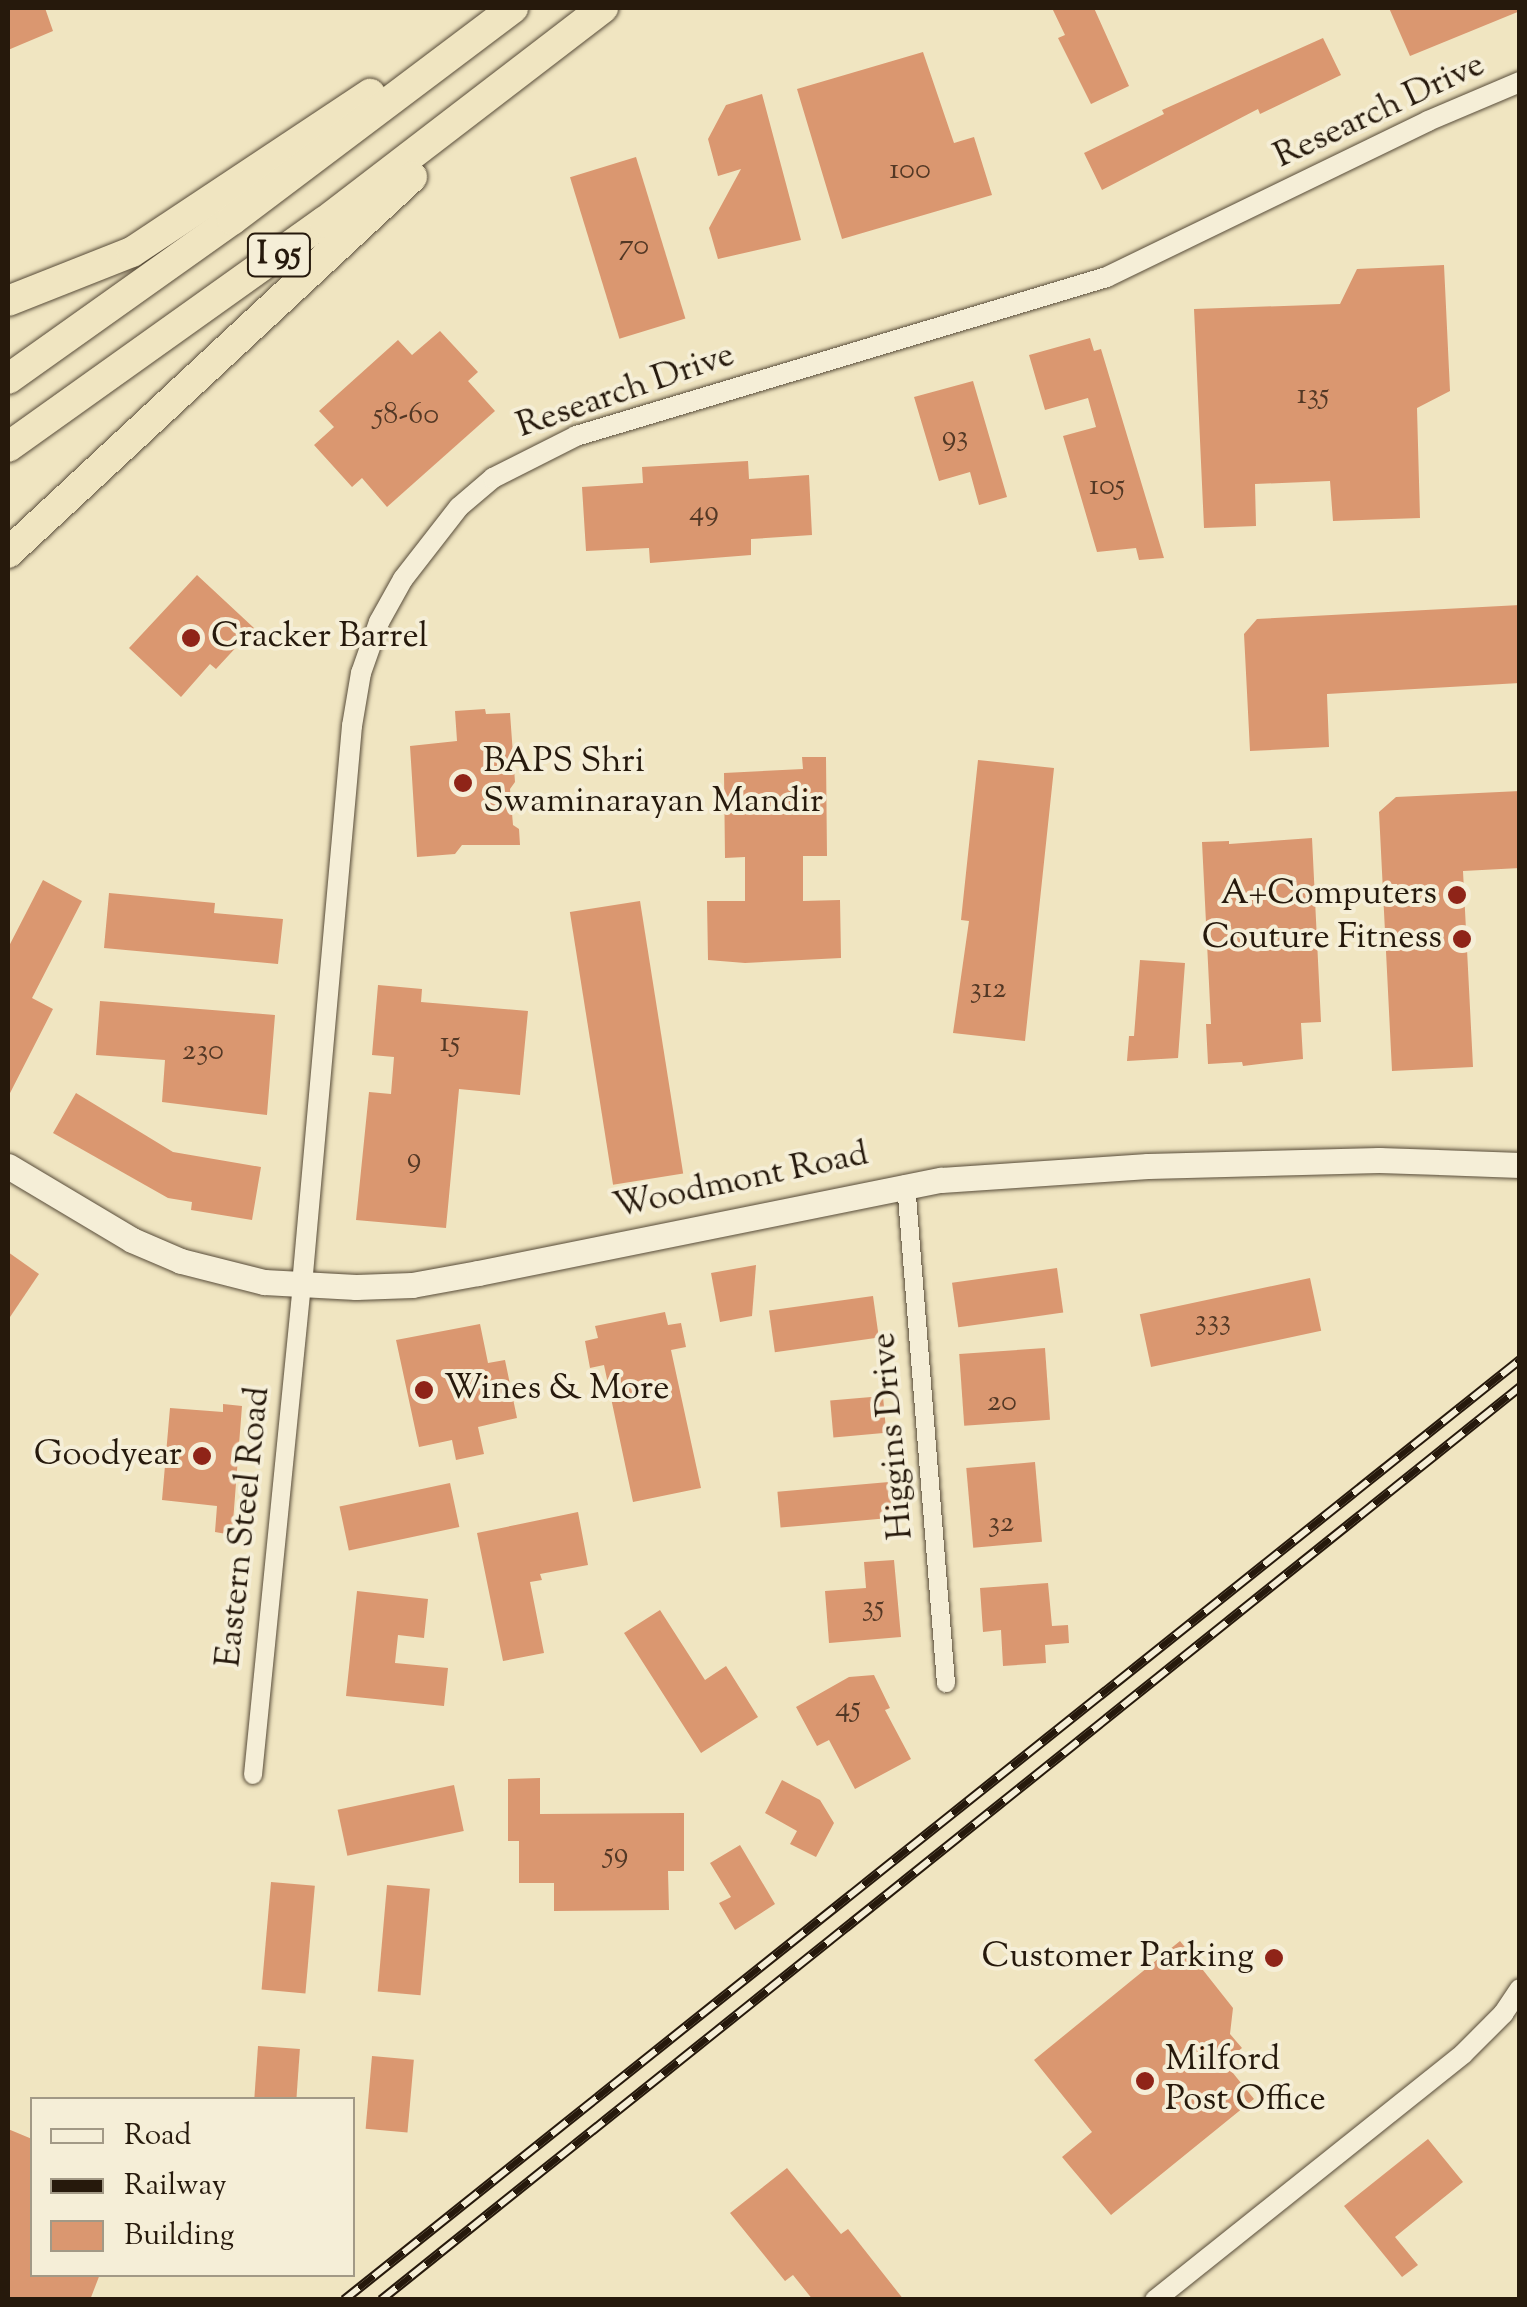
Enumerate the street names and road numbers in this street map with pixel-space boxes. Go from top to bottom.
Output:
street label: Research Drive [1268,45,1492,179]
road number: I 95 [246,228,312,282]
street label: Research Drive [512,335,740,449]
street label: Woodmont Road [610,1134,872,1230]
street label: Higgins Drive [864,1331,924,1541]
street label: Eastern Steel Road [209,1385,281,1669]

